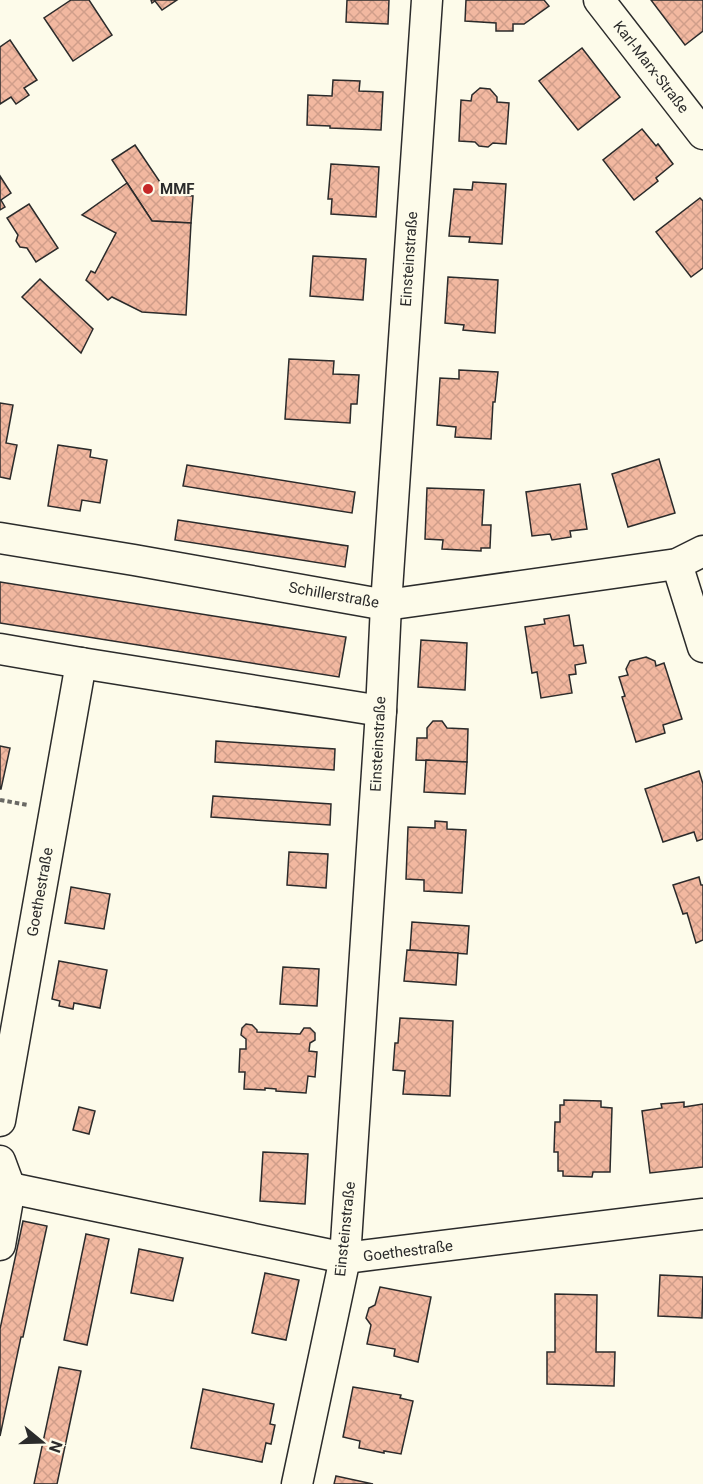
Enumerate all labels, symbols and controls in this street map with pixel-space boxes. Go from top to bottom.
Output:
street label: Karl-Marx-Straße [609,17,693,117]
place label: MMF [160,180,195,198]
marker: MMF [141,182,155,196]
street label: Einsteinstraße [397,211,421,307]
street label: Schillerstraße [287,578,381,612]
street label: Einsteinstraße [367,696,389,792]
street label: Goethestraße [23,846,57,938]
street label: Einsteinstraße [331,1181,359,1277]
street label: Goethestraße [362,1237,454,1265]
north arrow [12,1412,72,1472]
text: N [45,1438,67,1455]

